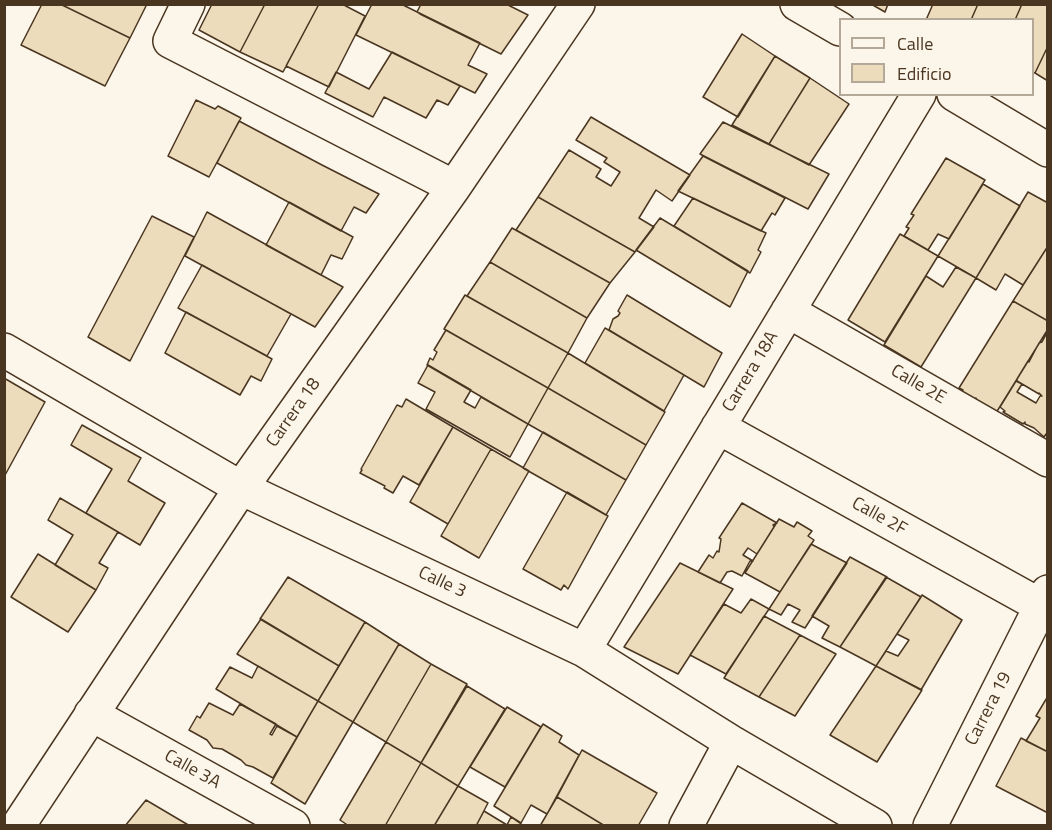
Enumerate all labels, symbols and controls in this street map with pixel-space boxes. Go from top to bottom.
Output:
legend [839,18,1034,96]
text: Calle [897,30,933,57]
text: Edificio [897,60,951,87]
street label: Carrera 18A [718,328,784,416]
street label: Calle 2E [887,361,949,409]
street label: Carrera 18 [262,374,326,452]
street label: Calle 2F [848,493,910,541]
street label: Calle 3 [415,563,469,603]
street label: Carrera 19 [961,669,1017,749]
street label: Calle 3A [160,746,224,794]

